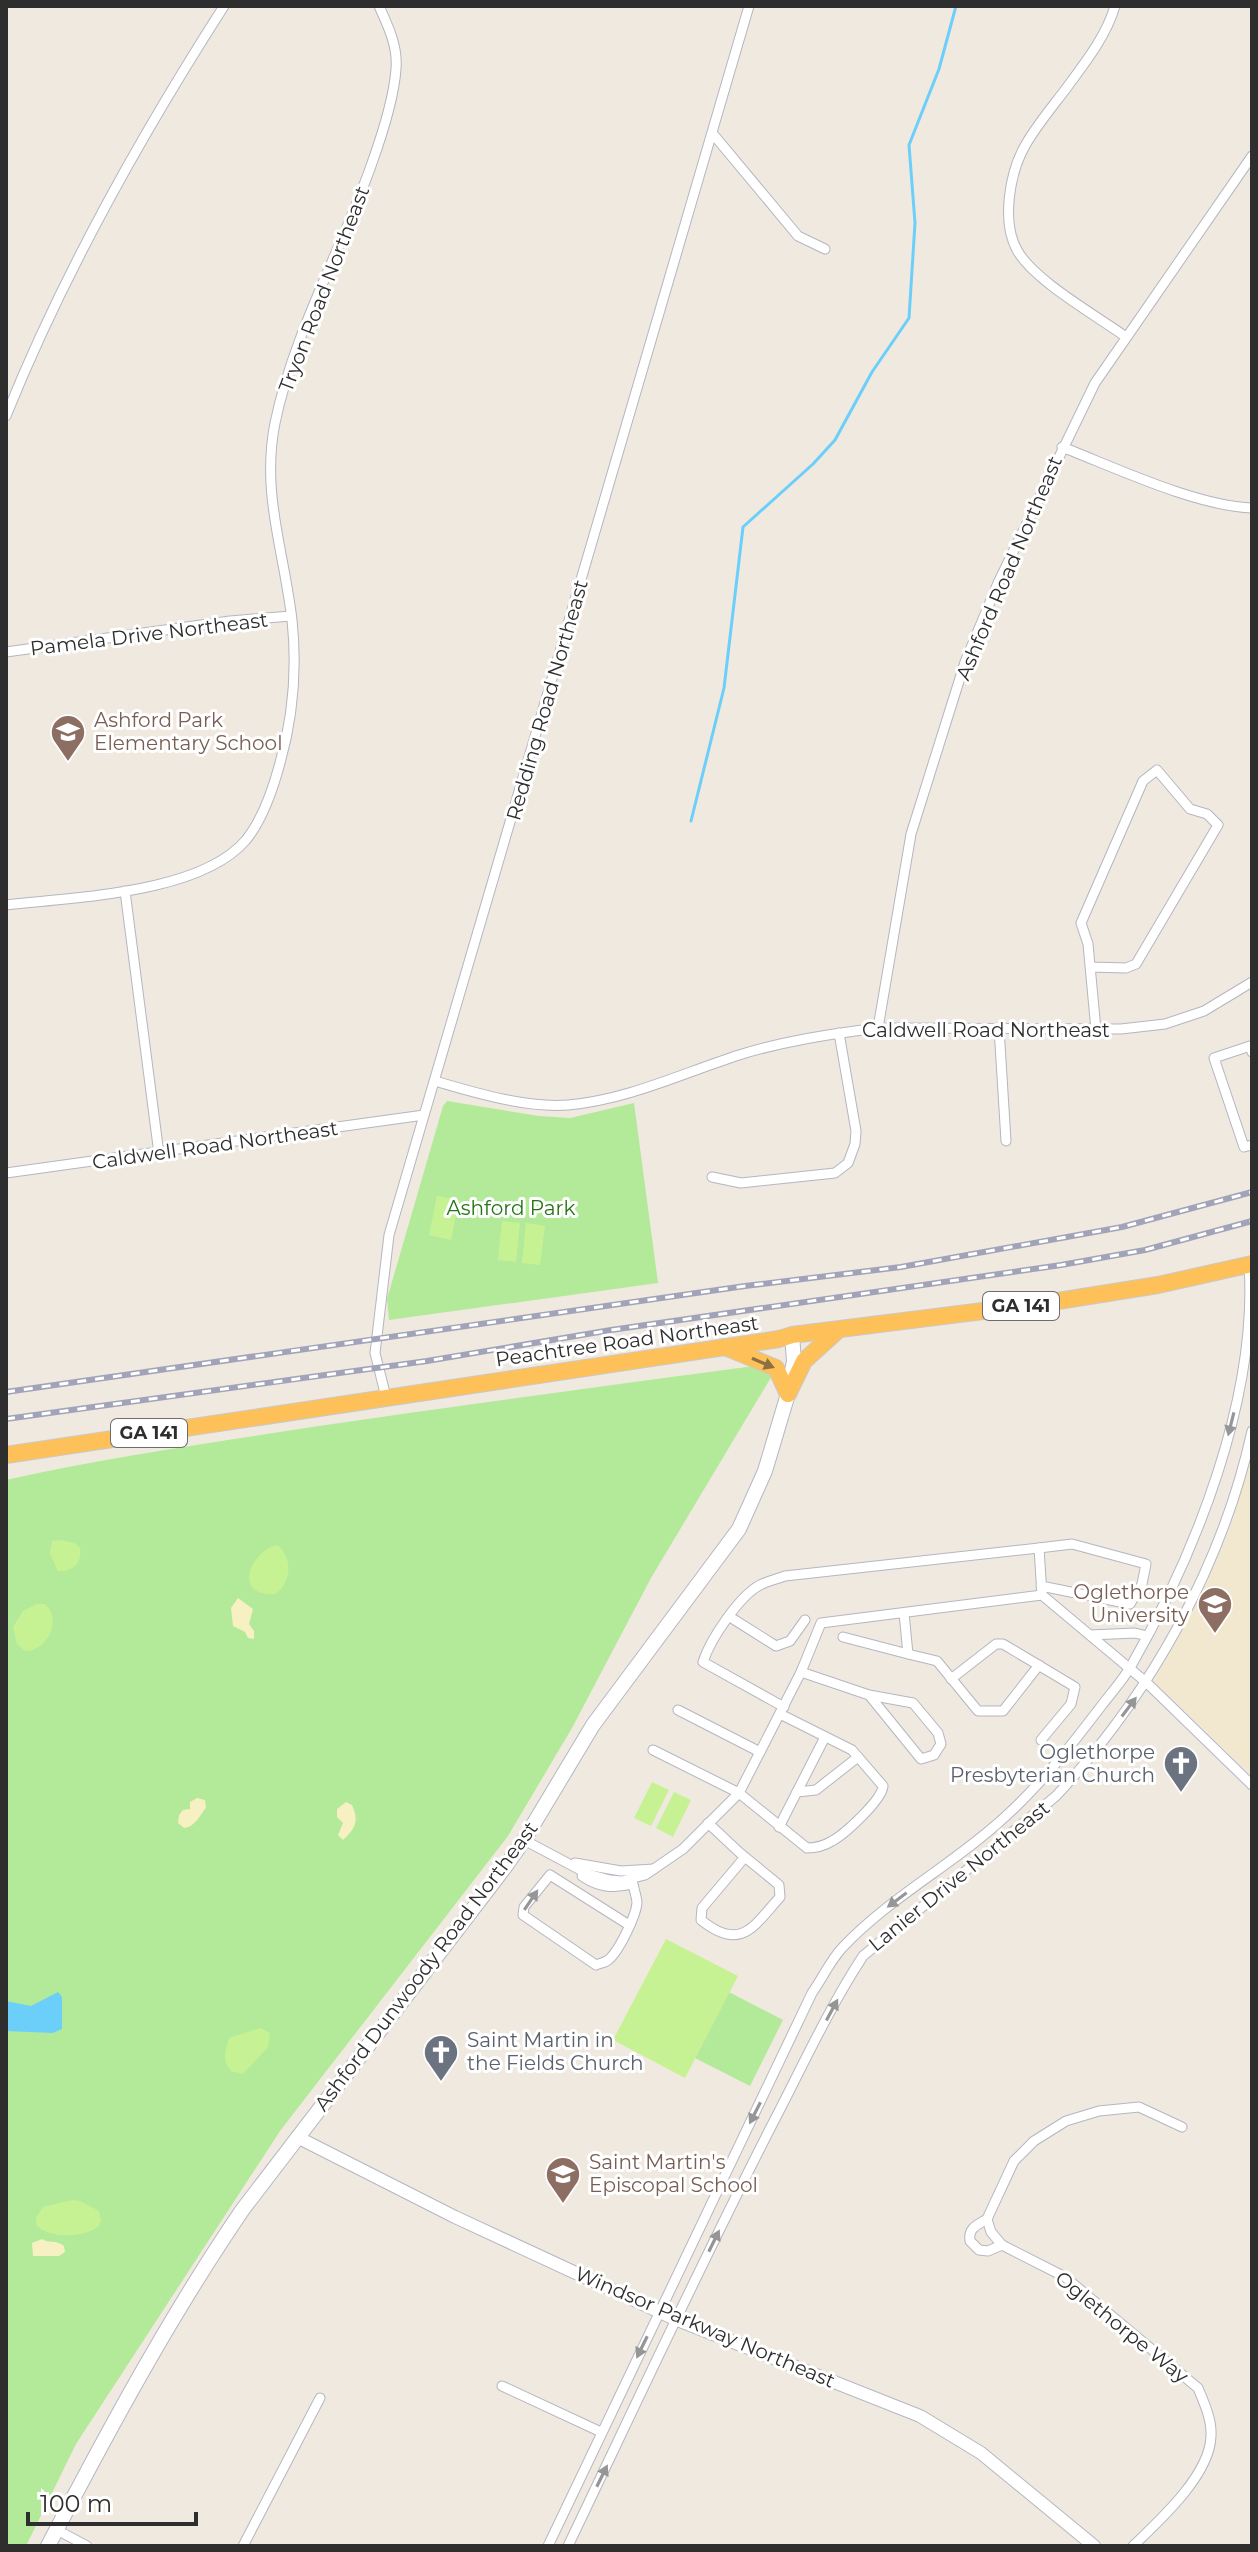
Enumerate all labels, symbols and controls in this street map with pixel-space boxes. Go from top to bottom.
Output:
street label: Tryon Road Northeast [274,183,374,395]
street label: Ashford Road Northeast [951,452,1067,684]
street label: Redding Road Northeast [501,577,593,823]
street label: Pamela Drive Northeast [29,607,269,661]
place label: Ashford Park Elementary School [94,708,283,755]
school or university icon: Ashford Park Elementary School [49,713,87,763]
street label: Caldwell Road Northeast [862,1018,1110,1042]
street label: Caldwell Road Northeast [91,1116,339,1174]
park label: Ashford Park [447,1196,575,1220]
road number: GA 141 [983,1292,1059,1320]
street label: Peachtree Road Northeast [494,1311,760,1371]
one-way arrow [751,1356,775,1369]
one-way arrow [1224,1412,1236,1437]
road number: GA 141 [111,1419,187,1447]
place label: Oglethorpe University [1073,1580,1189,1627]
school or university icon: Oglethorpe University [1196,1585,1234,1635]
one-way arrow [1120,1697,1136,1717]
place label: Oglethorpe Presbyterian Church [950,1740,1155,1787]
church icon: Oglethorpe Presbyterian Church [1162,1744,1200,1794]
street label: Lanier Drive Northeast [864,1796,1054,1956]
street label: Ashford Dunwoody Road Northeast [309,1817,543,2115]
one-way arrow [523,1889,539,1911]
one-way arrow [887,1891,907,1907]
one-way arrow [825,1998,838,2021]
place label: Saint Martin in the Fields Church [467,2028,644,2075]
church icon: Saint Martin in the Fields Church [422,2033,460,2083]
one-way arrow [749,2101,762,2124]
place label: Saint Martin's Episcopal School [589,2150,758,2197]
school or university icon: Saint Martin's Episcopal School [544,2155,582,2205]
one-way arrow [707,2230,721,2253]
street label: Windsor Parkway Northeast [571,2261,839,2393]
street label: Oglethorpe Way [1051,2266,1193,2388]
one-way arrow [635,2335,649,2358]
one-way arrow [595,2464,609,2487]
scale bar [28,2476,196,2526]
text: 100 m [40,2489,112,2518]

